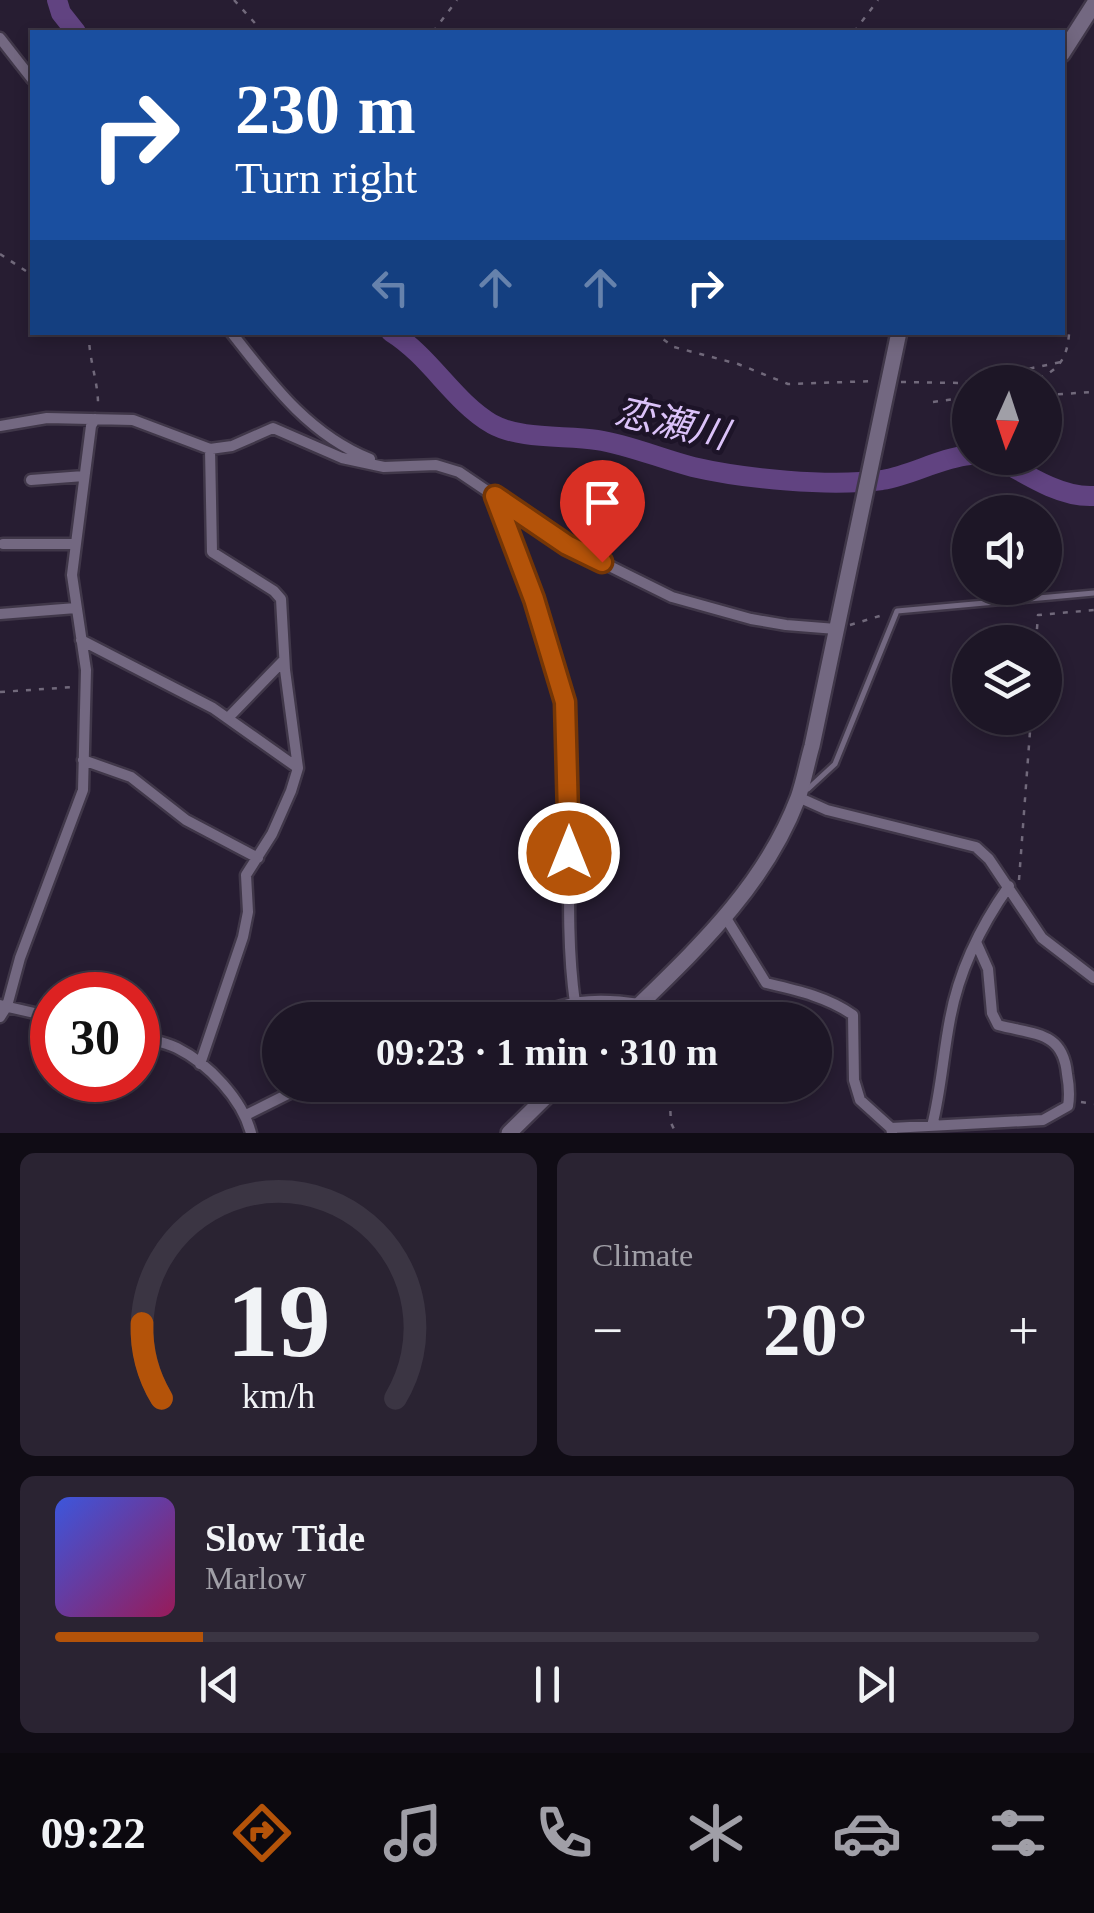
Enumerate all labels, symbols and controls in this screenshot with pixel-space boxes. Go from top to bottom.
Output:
icon: right [70,70,200,200]
text: 230 m [235,71,416,148]
text: Turn right [235,153,417,203]
icon: left [363,260,418,315]
icon: ahead [468,260,523,315]
icon: ahead [573,260,628,315]
icon: right [678,260,733,315]
north arrow [952,365,1062,475]
map controls [952,365,1062,735]
water label: 恋瀬川 [612,390,736,457]
pin [560,460,645,563]
icon: arrive [575,475,630,530]
button: sound [952,495,1062,605]
button: layers [952,625,1062,735]
position arrow [517,801,621,905]
speed limit sign: 30 [30,972,160,1102]
text: 09:23 · 1 min · 310 m [376,1031,718,1073]
text: Climate [592,1237,693,1273]
text: 19 [227,1263,331,1378]
text: 20° [763,1288,868,1371]
text: − [592,1300,623,1361]
text: + [1008,1300,1039,1361]
text: km/h [242,1376,315,1416]
text: Slow Tide [205,1517,365,1559]
text: Marlow [205,1560,306,1596]
icon: previous [192,1657,247,1712]
icon: pause [520,1657,575,1712]
icon: next [848,1657,903,1712]
icon: directions [227,1798,297,1868]
icon: music [378,1798,448,1868]
icon: phone [529,1798,599,1868]
icon: climate [681,1798,751,1868]
icon: car [832,1798,902,1868]
icon: filters [983,1798,1053,1868]
text: 09:22 [41,1808,146,1858]

